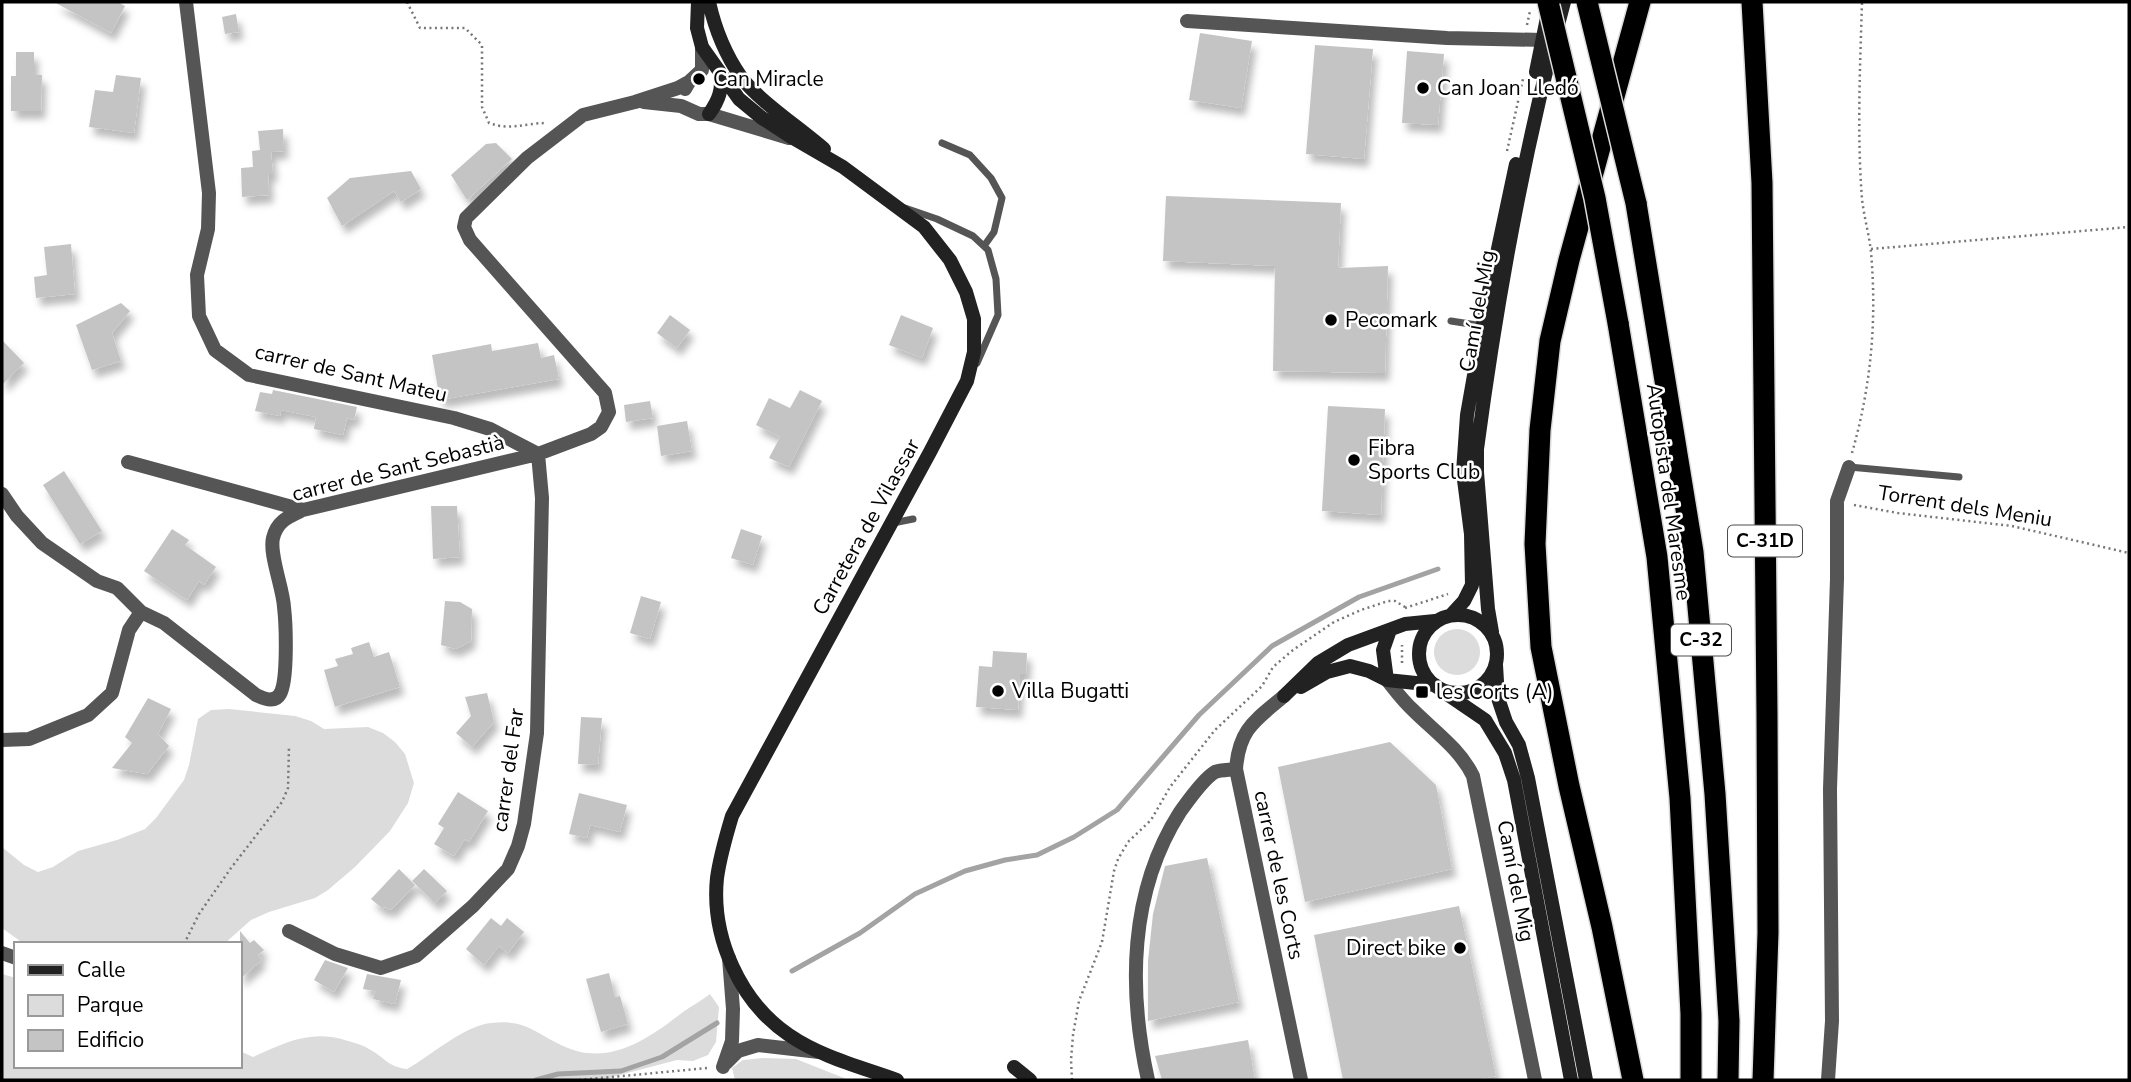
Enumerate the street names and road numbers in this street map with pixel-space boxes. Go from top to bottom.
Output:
street label: Camí del Mig [1453,248,1501,374]
street label: carrer de Sant Mateu [252,337,450,409]
street label: Autopista del Maresme [1640,382,1698,602]
street label: carrer de Sant Sebastià [289,428,507,508]
street label: Carretera de Vilassar [806,433,926,620]
street label: Torrent dels Meniu [1876,478,2054,534]
road number: C-31D [1728,526,1802,556]
road number: C-32 [1671,624,1731,656]
street label: carrer del Far [485,706,531,834]
street label: carrer de les Corts [1247,788,1311,962]
street label: Camí del Mig [1490,818,1542,944]

